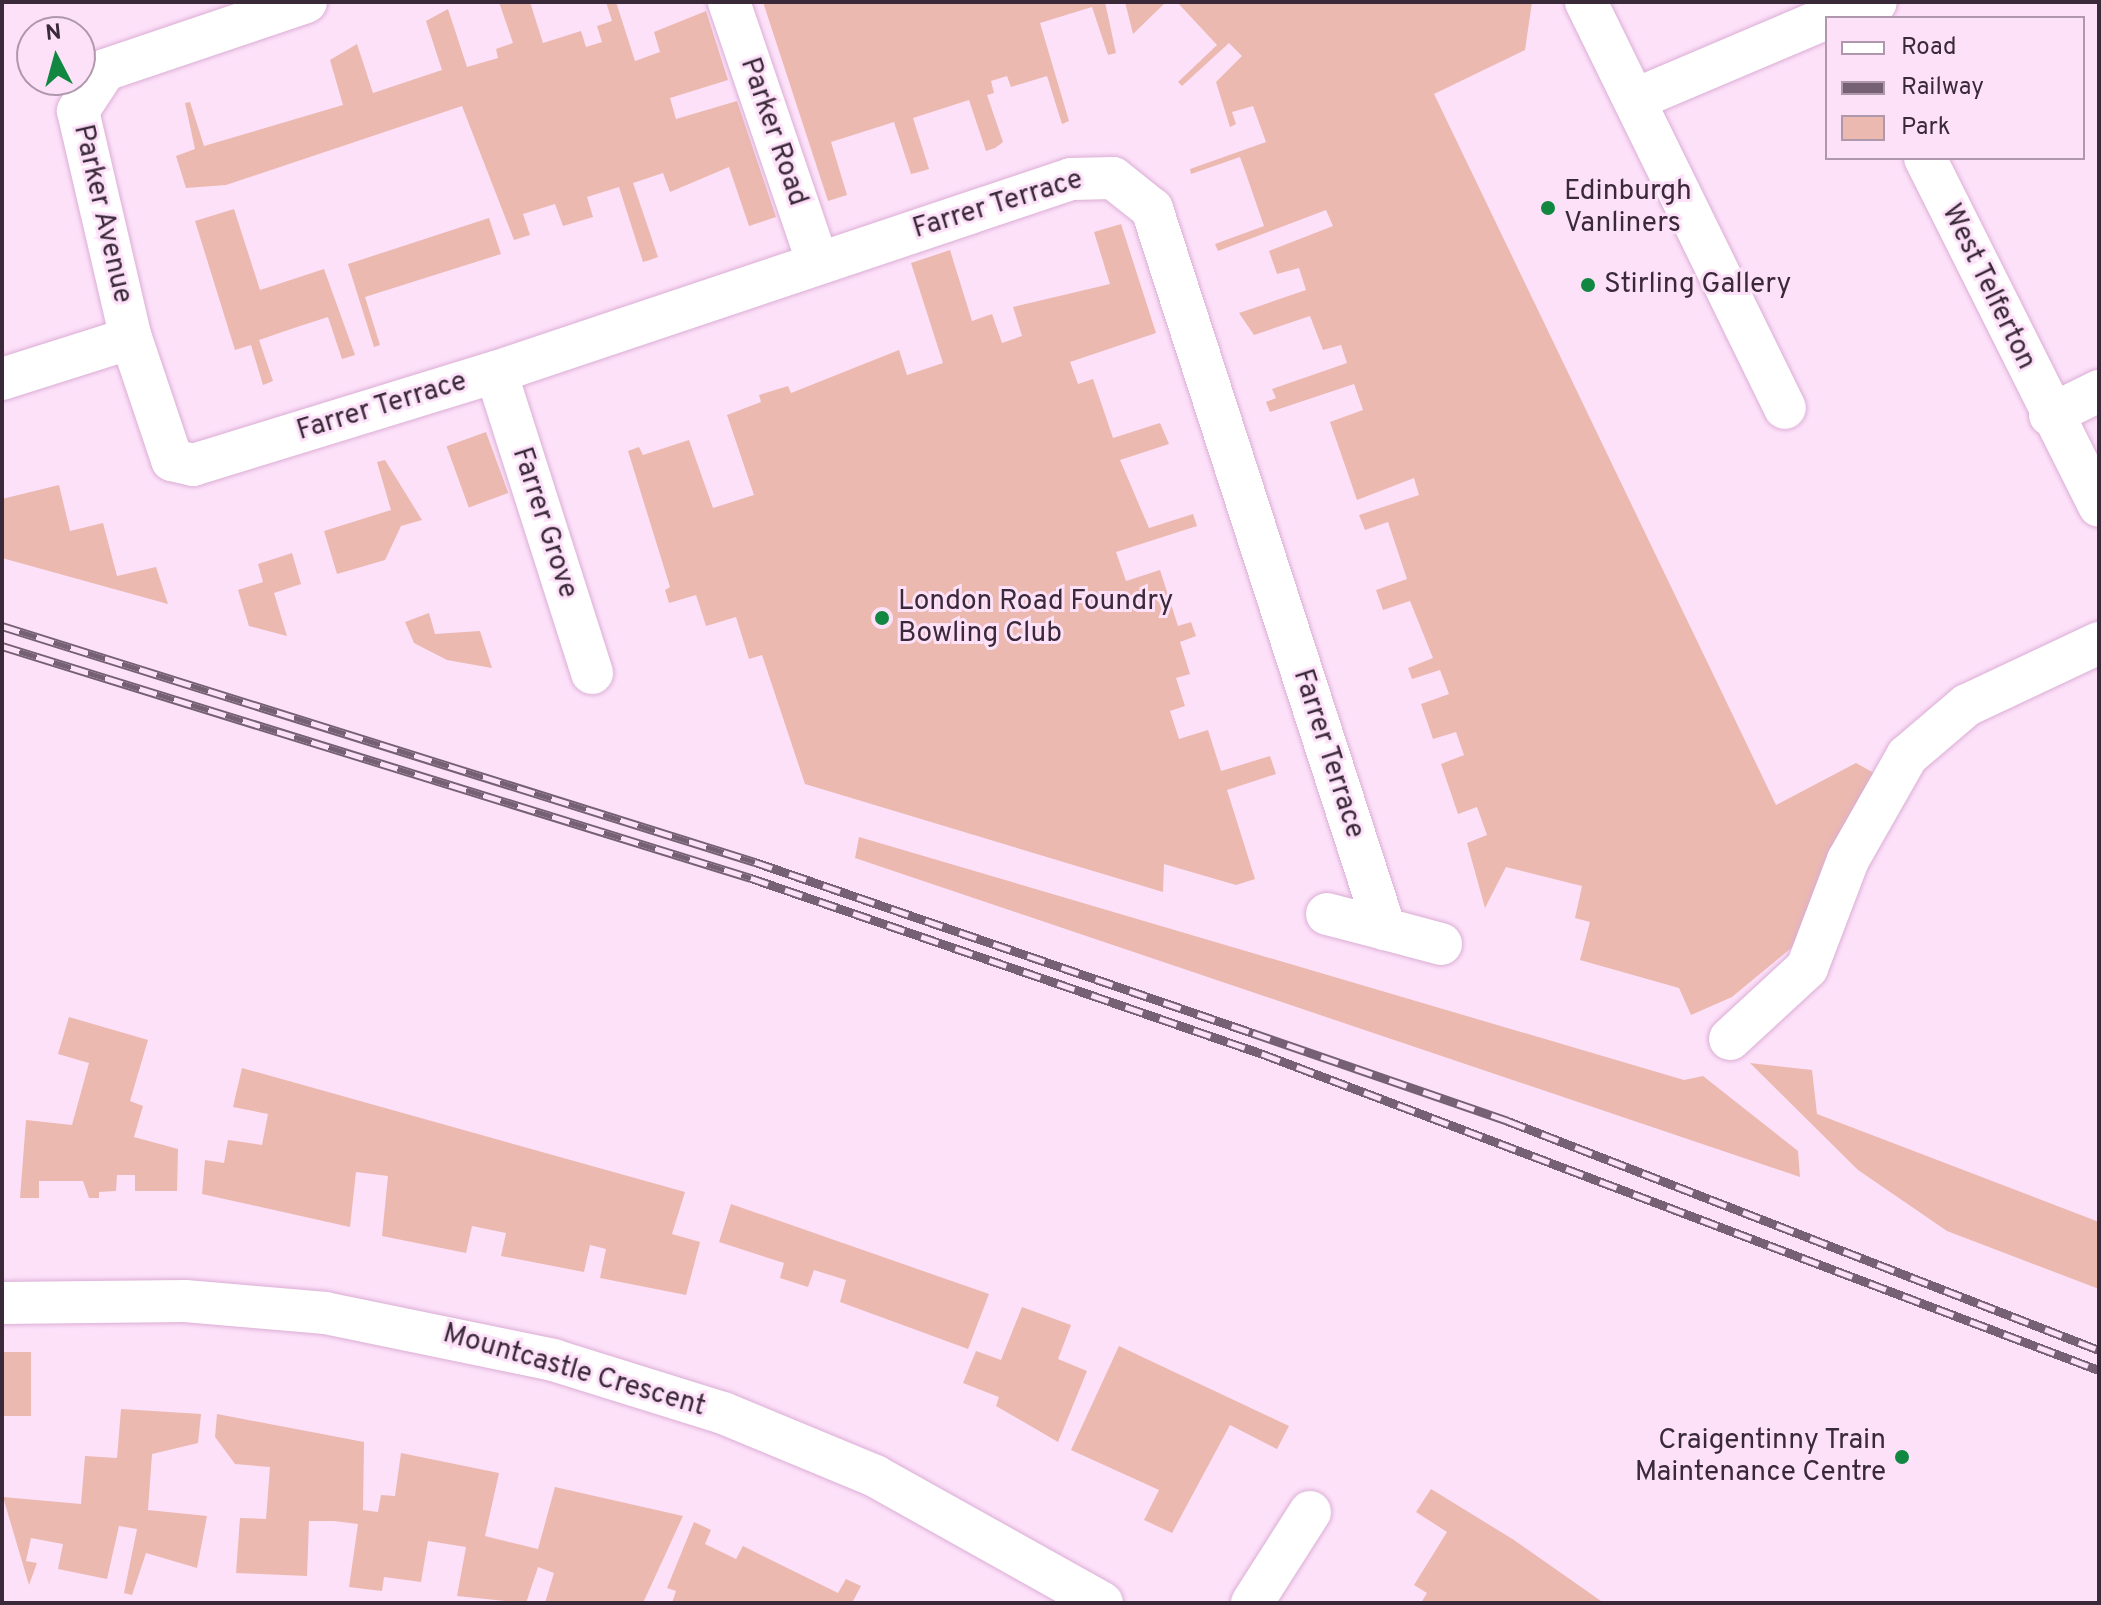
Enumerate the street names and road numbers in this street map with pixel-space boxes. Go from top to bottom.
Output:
street label: Parker Road [732,53,814,211]
street label: Parker Avenue [65,121,139,307]
street label: Farrer Terrace [908,163,1088,247]
street label: West Telferton [1933,198,2043,376]
street label: Farrer Terrace [292,365,472,449]
street label: Farrer Grove [504,443,584,603]
street label: Farrer Terrace [1285,665,1371,843]
street label: Mountcastle Crescent [439,1317,709,1425]

